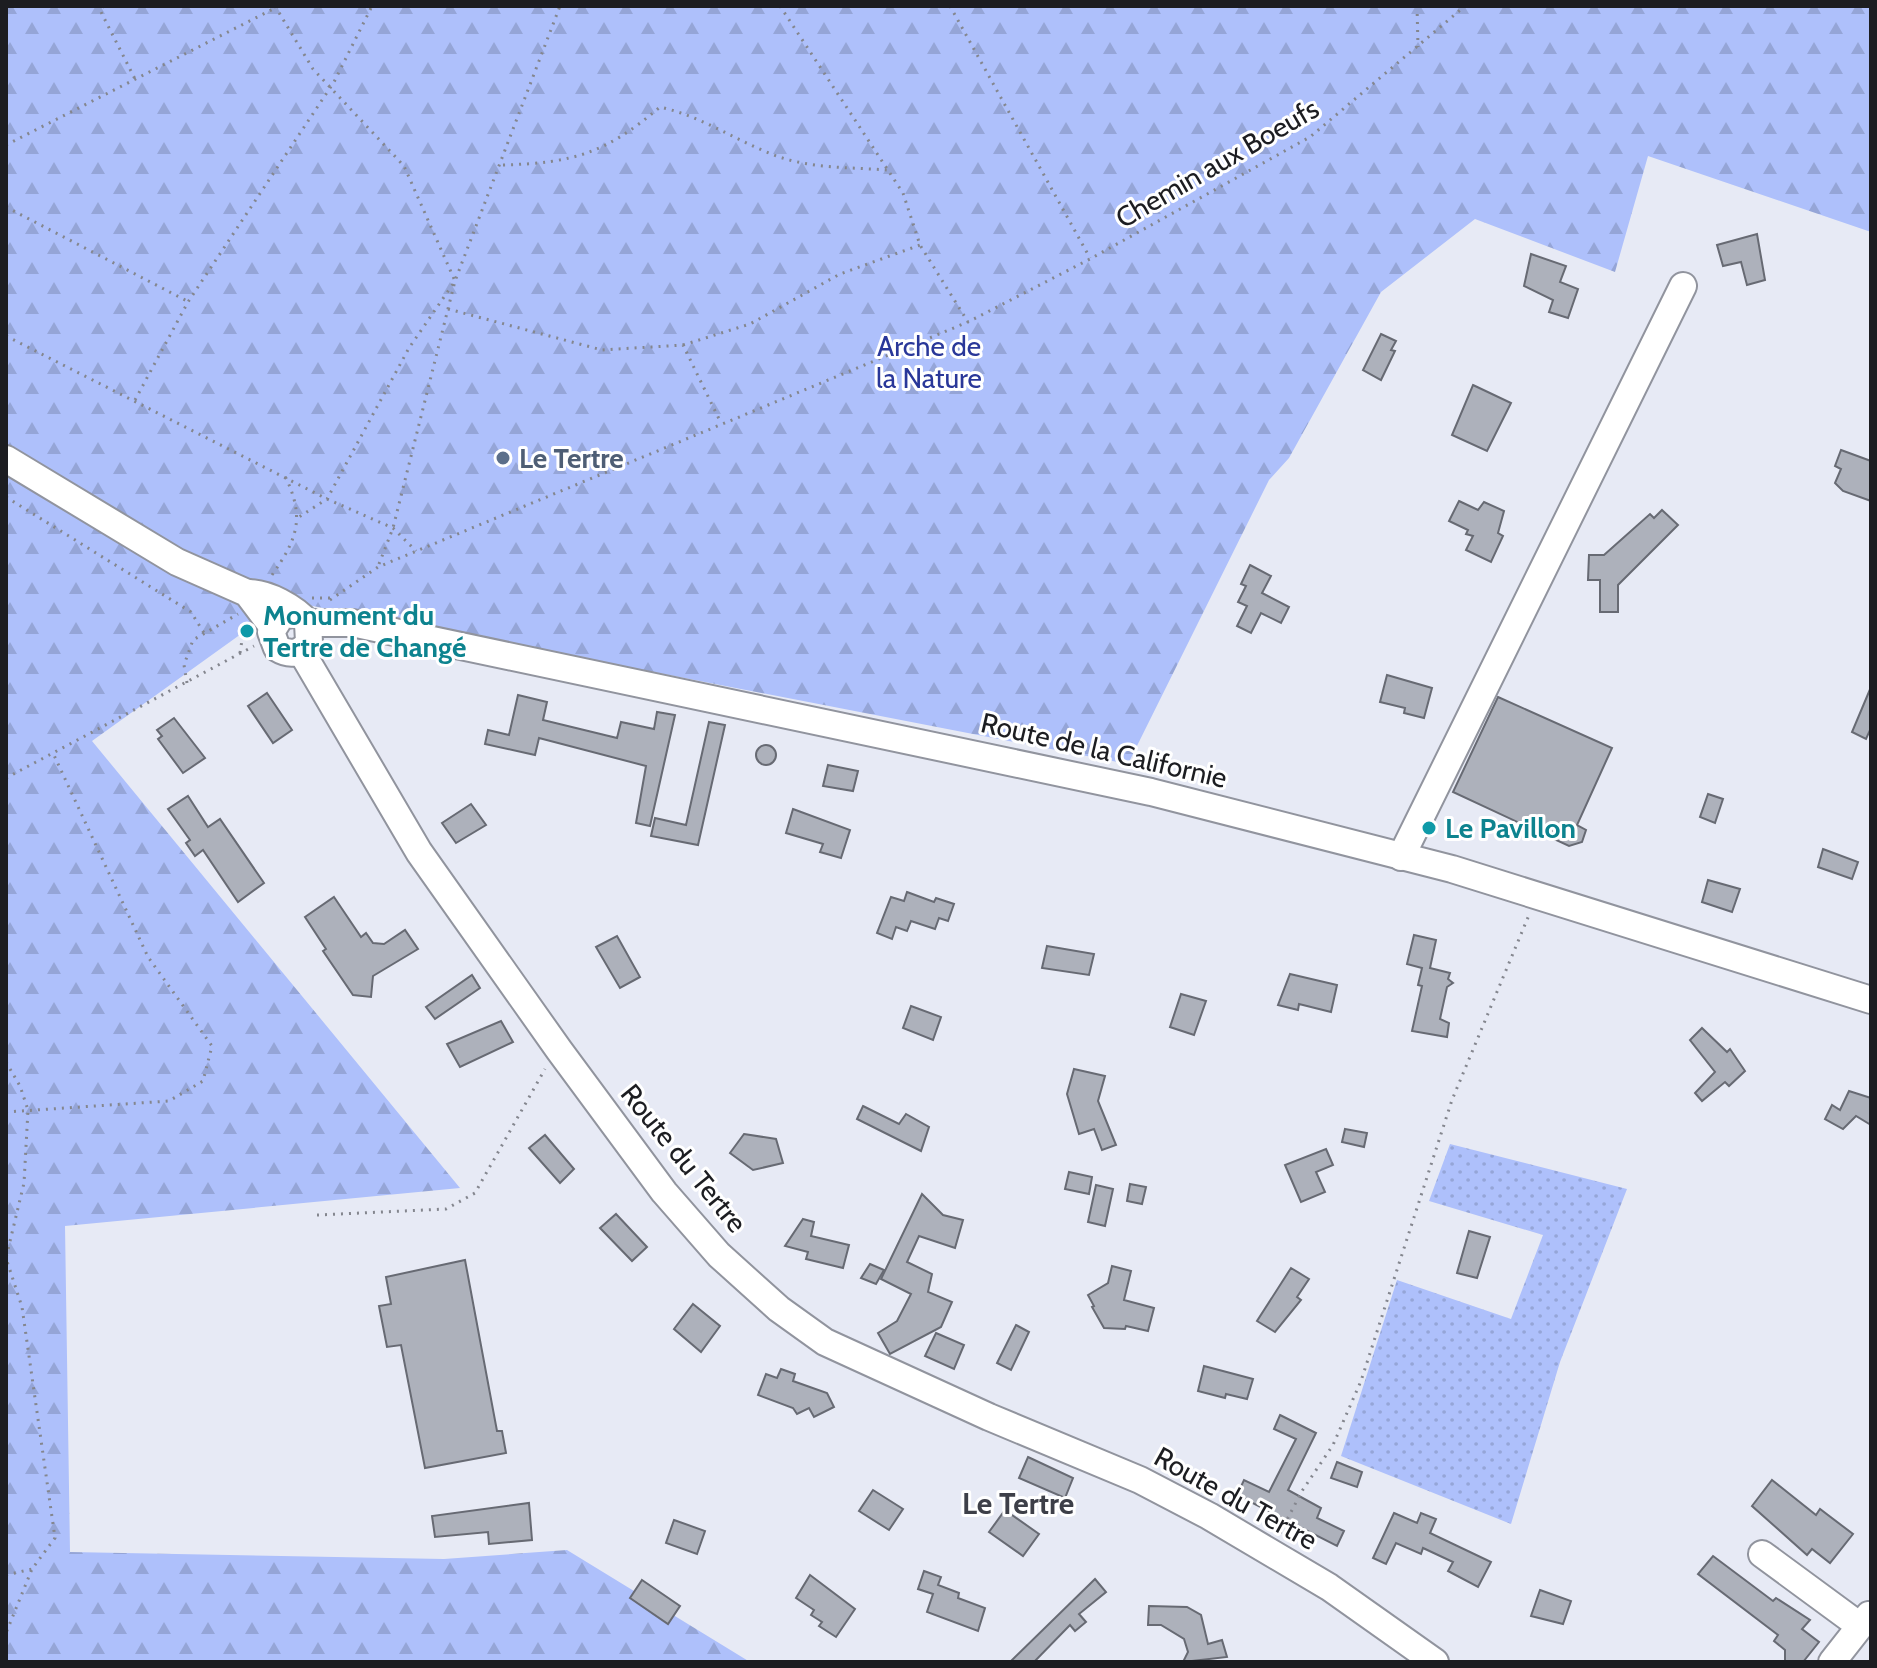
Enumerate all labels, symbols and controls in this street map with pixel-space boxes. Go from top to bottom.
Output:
street label: Chemin aux Boeufs [1109,91,1325,235]
park label: Arche de la Nature [876,329,982,395]
place label: Le Tertre [519,441,624,475]
marker: Le Tertre [494,449,512,467]
place label: Monument du Tertre de Changé [263,598,466,664]
marker: Monument du Tertre de Changé [238,622,256,640]
street label: Route de la Californie [978,705,1230,795]
place label: Le Pavillon [1445,811,1576,845]
marker: Le Pavillon [1420,819,1438,837]
street label: Route du Tertre [614,1077,754,1239]
street label: Route du Tertre [1149,1439,1323,1557]
district label: Le Tertre [962,1485,1074,1522]

